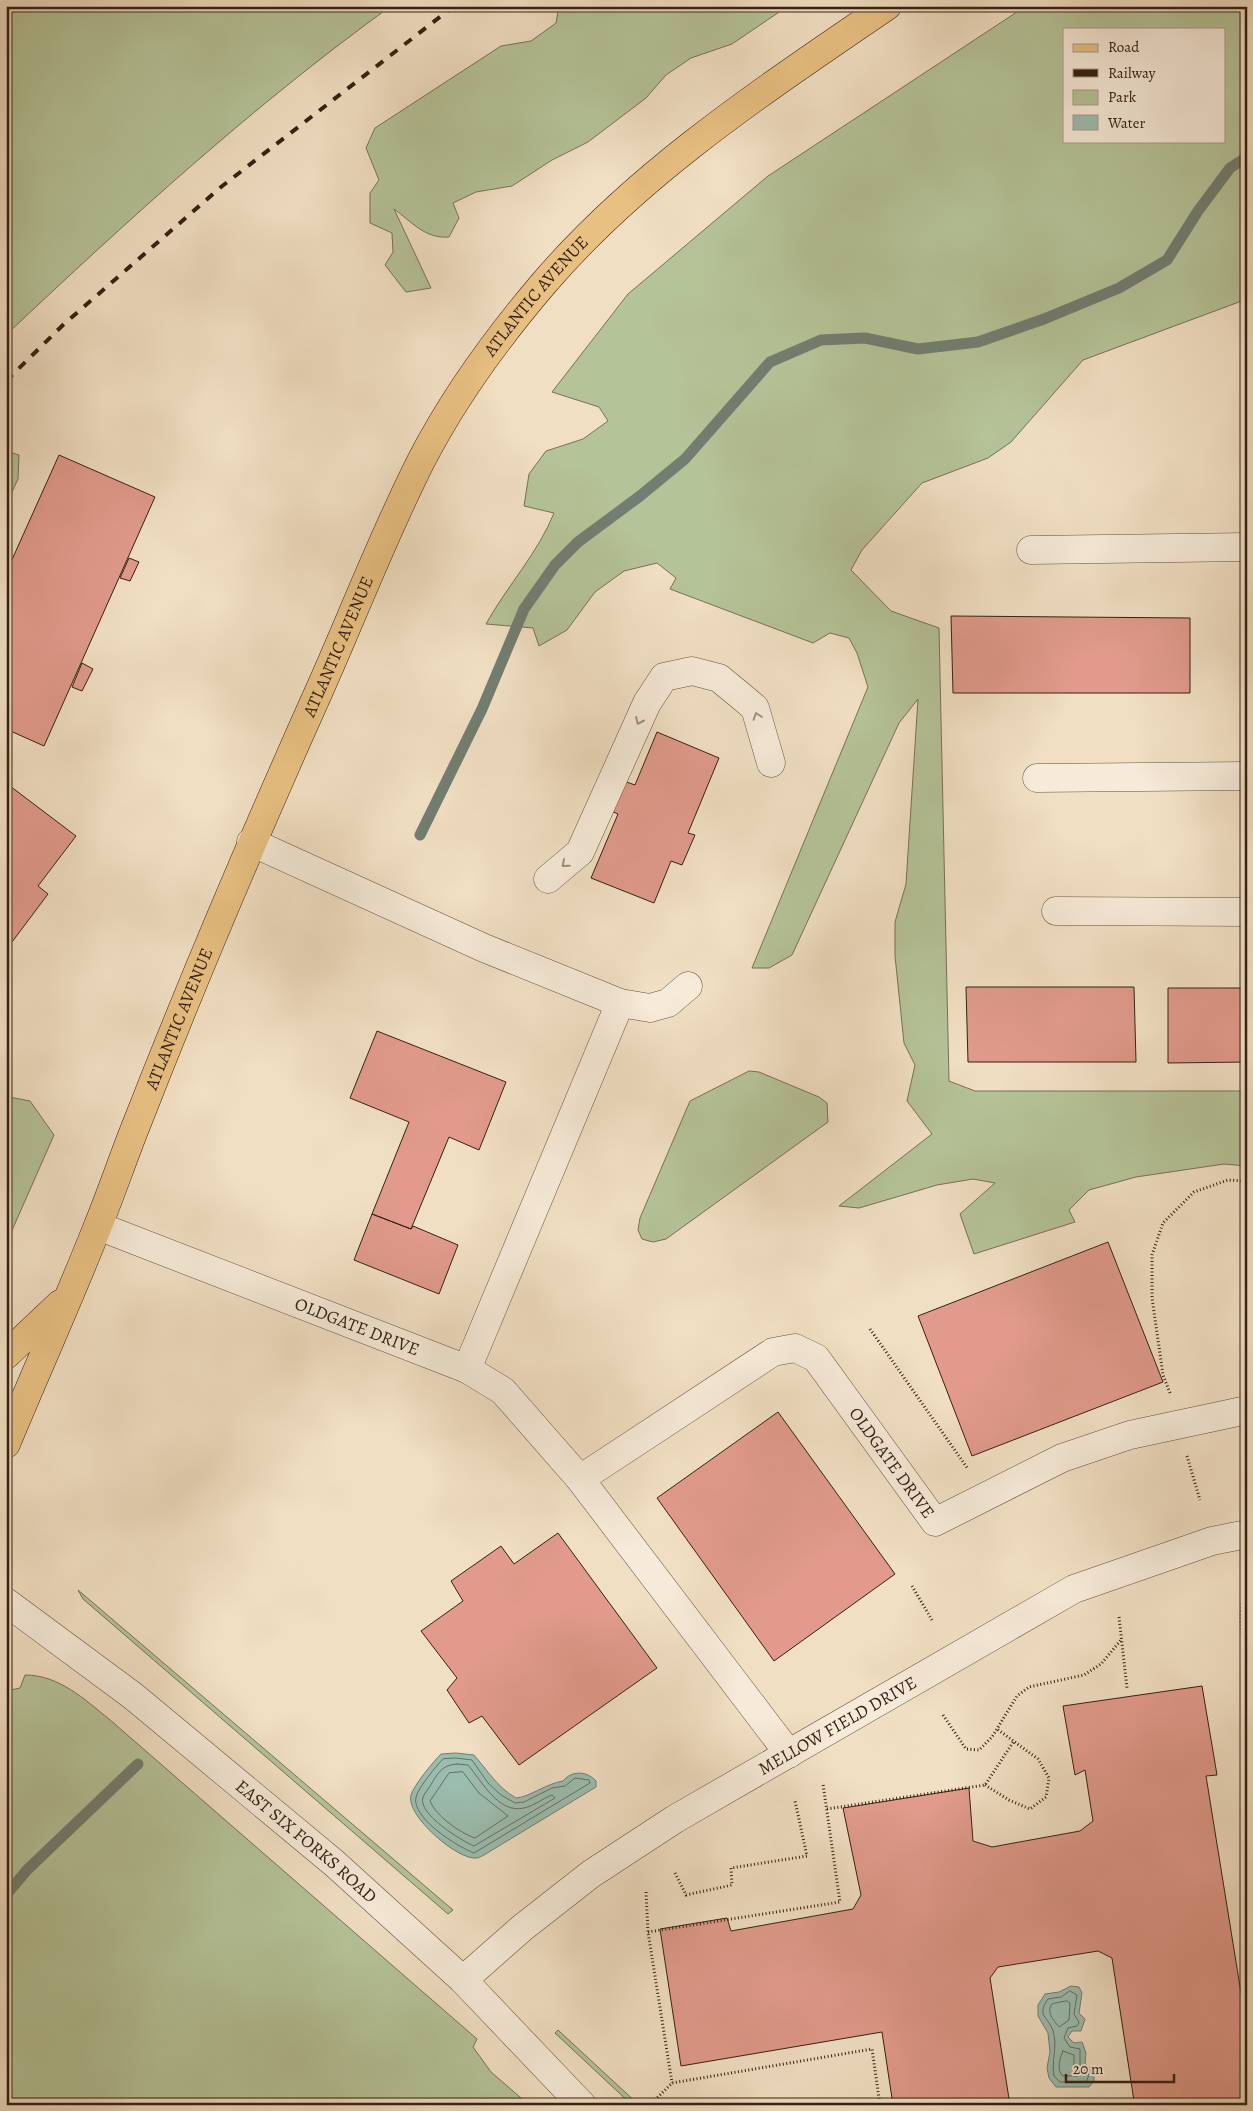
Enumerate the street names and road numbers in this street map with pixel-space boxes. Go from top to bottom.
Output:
street label: ATLANTIC AVENUE [477,230,594,362]
street label: ATLANTIC AVENUE [297,572,379,722]
street label: ATLANTIC AVENUE [139,944,218,1094]
street label: OLDGATE DRIVE [291,1291,423,1361]
street label: OLDGATE DRIVE [844,1402,940,1523]
street label: MELLOW FIELD DRIVE [754,1670,921,1781]
street label: EAST SIX FORKS ROAD [230,1774,382,1908]

